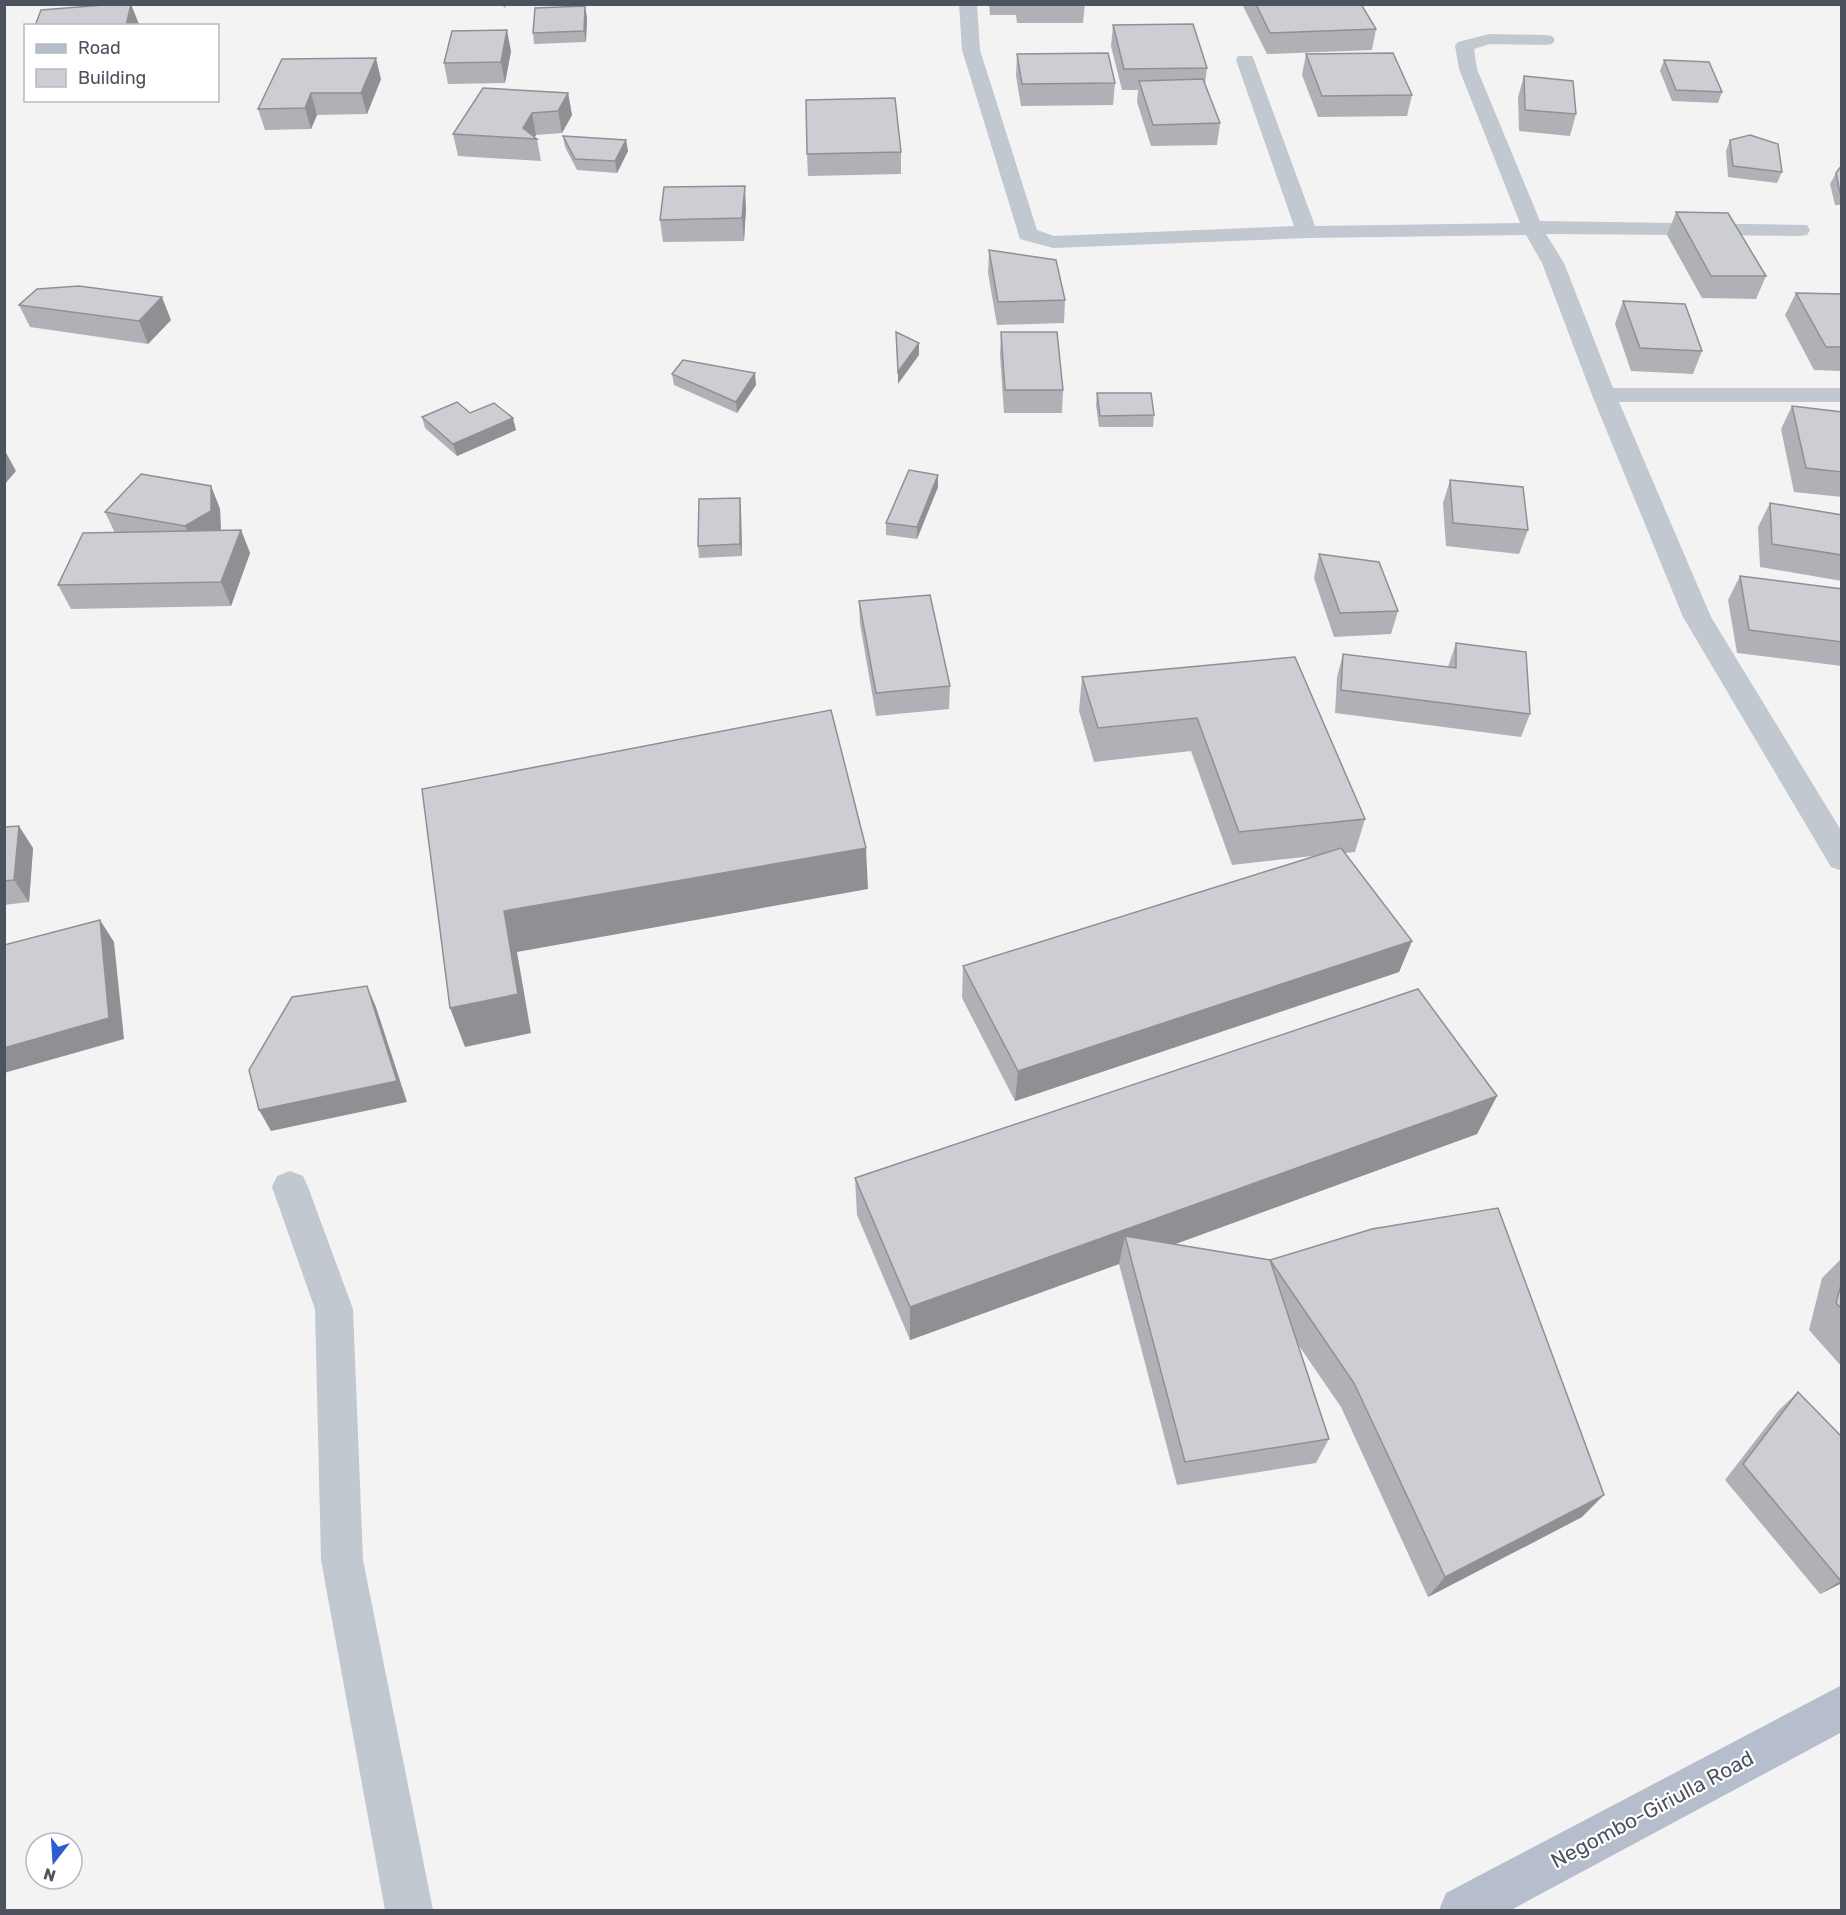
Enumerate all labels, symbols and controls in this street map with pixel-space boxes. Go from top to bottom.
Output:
legend [24,24,219,102]
text: Road [78,37,121,59]
text: Building [78,67,146,89]
street label: Negombo-Giriulla Road [1546,1745,1758,1873]
north arrow [24,1831,84,1891]
text: N [41,1864,58,1886]

